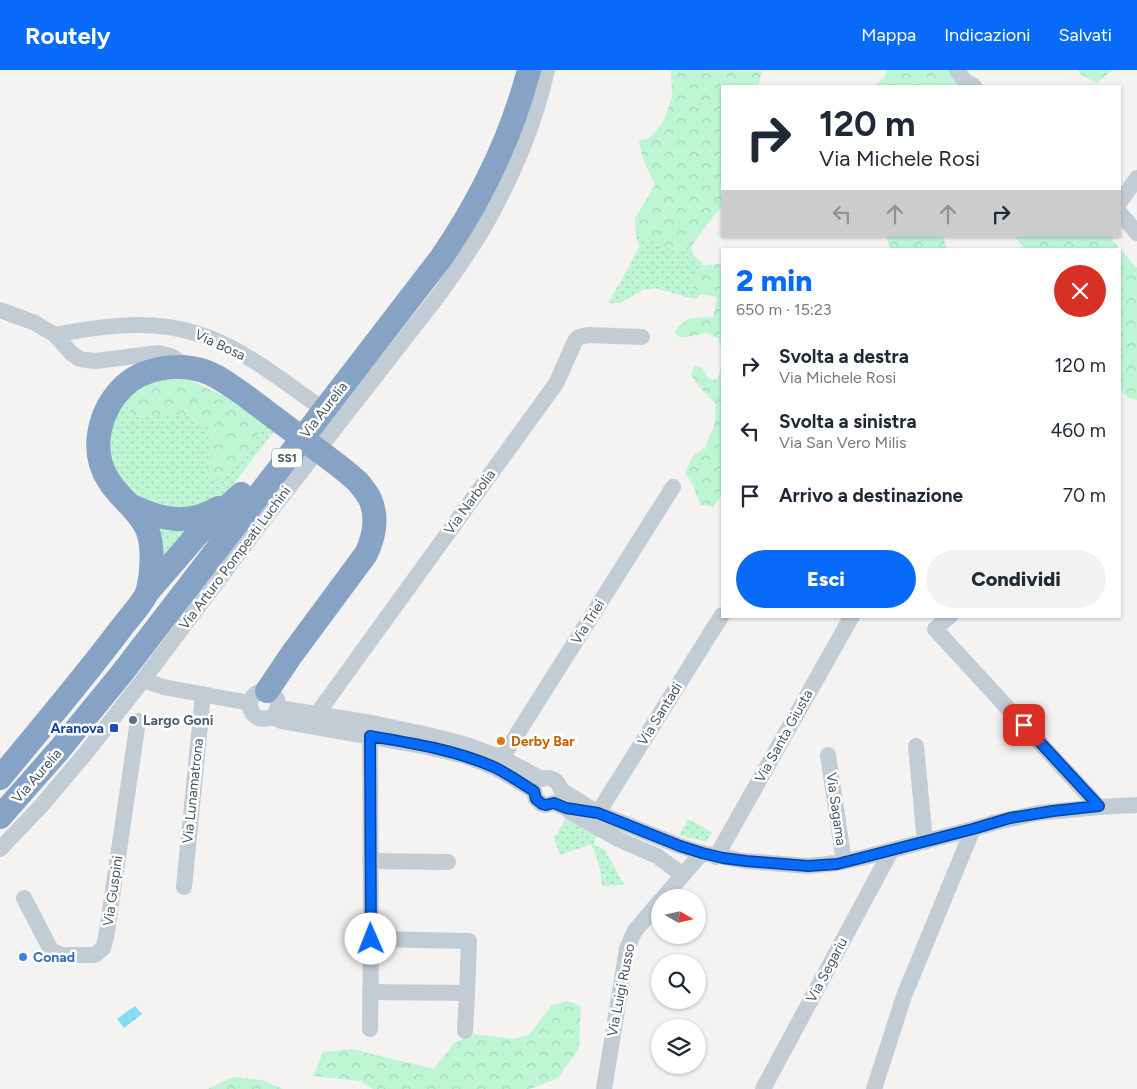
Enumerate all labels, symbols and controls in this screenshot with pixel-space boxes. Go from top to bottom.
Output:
text: Routely [25,21,111,50]
text: Mappa [861,24,916,46]
text: Indicazioni [944,24,1030,46]
text: Salvati [1058,24,1112,46]
text: 120 m [819,103,916,145]
icon: right [736,105,801,170]
text: Via Michele Rosi [819,145,980,172]
icon: left [828,200,856,228]
icon: ahead [881,200,909,228]
icon: ahead [934,200,962,228]
icon: right [987,200,1015,228]
text: 2 min [736,262,813,299]
button: close [1054,265,1106,317]
text: 650 m · 15:23 [736,300,832,319]
street label: Via Bosa [192,326,248,364]
text: Svolta a destra [779,345,909,368]
icon: right [736,352,764,380]
text: 120 m [1054,354,1106,377]
text: Via Michele Rosi [779,368,896,387]
street label: Via Aurelia [297,378,351,442]
text: Svolta a sinistra [779,410,917,433]
icon: left [736,417,764,445]
text: 460 m [1050,419,1106,442]
text: Via San Vero Milis [779,433,907,452]
road number: SS1 [272,448,302,468]
street label: Via Narbolia [441,466,499,538]
icon: arrive [736,482,764,510]
street label: Via Arturo Pompeati Luchini [176,483,294,633]
text: Arrivo a destinazione [779,484,963,507]
text: 70 m [1063,484,1106,507]
button: Esci [736,550,916,608]
button: Condividi [926,550,1106,608]
street label: Via Triei [568,597,608,647]
street label: Via Santadi [634,679,686,749]
street label: Via Santa Giusta [751,687,817,785]
pin [1003,704,1045,746]
icon: arrive [1010,711,1038,739]
place label: Largo Goni [143,712,213,729]
marker: Largo Goni [127,714,139,726]
place label: Aranova [50,720,104,737]
marker: Aranova [108,722,120,734]
place label: Derby Bar [511,733,575,750]
marker: Derby Bar [495,735,507,747]
street label: Via Lunamatrona [179,738,207,844]
street label: Via Aurelia [9,745,65,807]
street label: Via Sagama [822,771,850,847]
street label: Via Guspini [100,855,126,927]
north arrow [651,889,706,944]
map controls [651,889,706,1074]
position arrow [344,912,396,964]
street label: Via Segariu [803,935,851,1005]
street label: Via Luigi Russo [604,942,638,1038]
place label: Conad [33,949,75,966]
marker: Conad [17,951,29,963]
button: search [651,954,706,1009]
button: layers [651,1019,706,1074]

